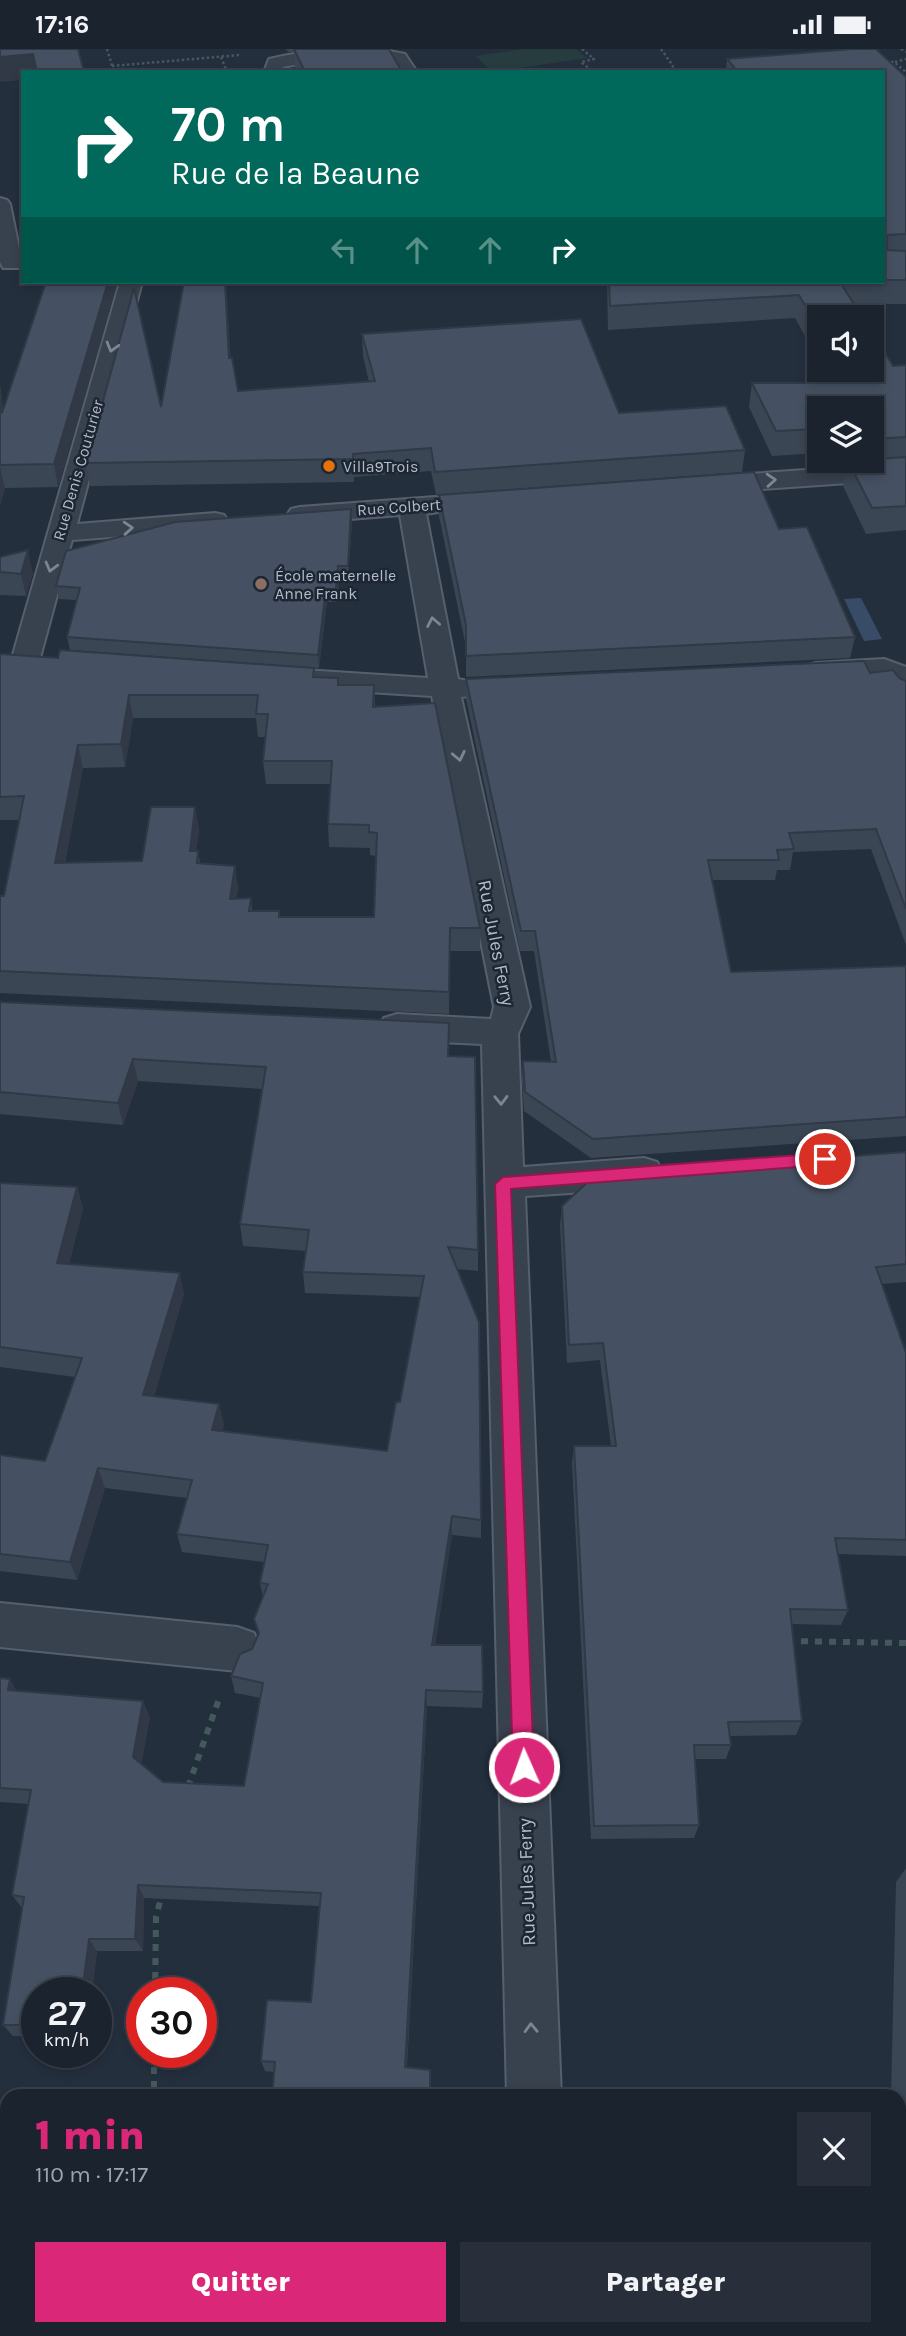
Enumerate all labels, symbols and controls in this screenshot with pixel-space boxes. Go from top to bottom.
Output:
text: 17:16 [35,9,89,40]
text: 70 m [171,96,285,153]
icon: right [56,98,147,189]
text: Rue de la Beaune [171,155,420,192]
icon: left [325,231,363,269]
icon: ahead [398,231,436,269]
icon: ahead [471,231,509,269]
icon: right [544,231,582,269]
map controls [807,305,884,473]
button: sound [807,305,884,382]
one-way arrow [106,341,121,353]
button: layers [807,396,884,473]
street label: Rue Denis Couturier [49,397,107,543]
place label: Villa9Trois [343,457,418,476]
marker: Villa9Trois [321,458,337,474]
one-way arrow [765,473,776,488]
street label: Rue Colbert [356,495,442,519]
one-way arrow [123,521,134,536]
one-way arrow [45,560,59,572]
place label: École maternelle Anne Frank [275,566,396,603]
marker: École maternelle Anne Frank [253,576,269,592]
one-way arrow [426,616,441,628]
one-way arrow [450,750,465,762]
street label: Rue Jules Ferry [473,878,519,1008]
one-way arrow [494,1095,509,1106]
pin [795,1129,855,1189]
icon: arrive [806,1140,844,1178]
position arrow [487,1730,561,1804]
street label: Rue Jules Ferry [514,1818,540,1946]
speed limit sign: 30 [126,1977,217,2068]
text: 27 [47,1993,86,2034]
one-way arrow [524,2023,539,2034]
text: km/h [44,2029,89,2051]
text: 1 min [35,2110,145,2160]
button: close [797,2112,871,2186]
text: 110 m · 17:17 [35,2161,148,2188]
button: Quitter [35,2242,446,2322]
button: Partager [460,2242,871,2322]

